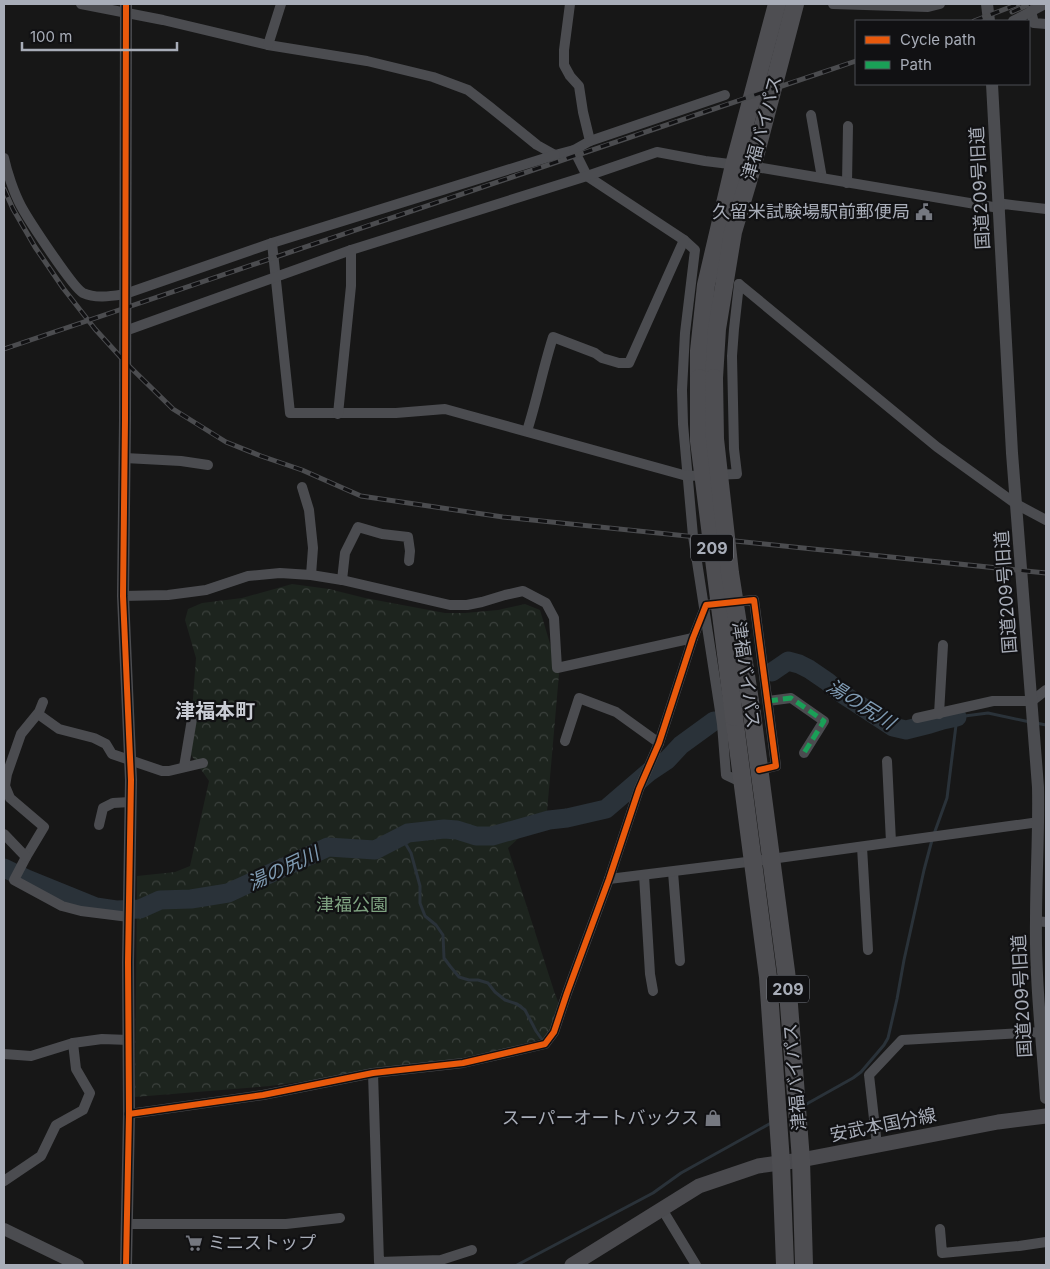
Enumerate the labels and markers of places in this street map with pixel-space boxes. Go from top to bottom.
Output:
place label: 久留米試験場駅前郵便局 [712,201,910,222]
public building icon: 久留米試験場駅前郵便局 [914,202,934,222]
place label: スーパーオートバックス [502,1107,699,1128]
shop icon: スーパーオートバックス [703,1108,723,1128]
place label: ミニストップ [208,1232,316,1253]
supermarket icon: ミニストップ [184,1233,204,1253]

